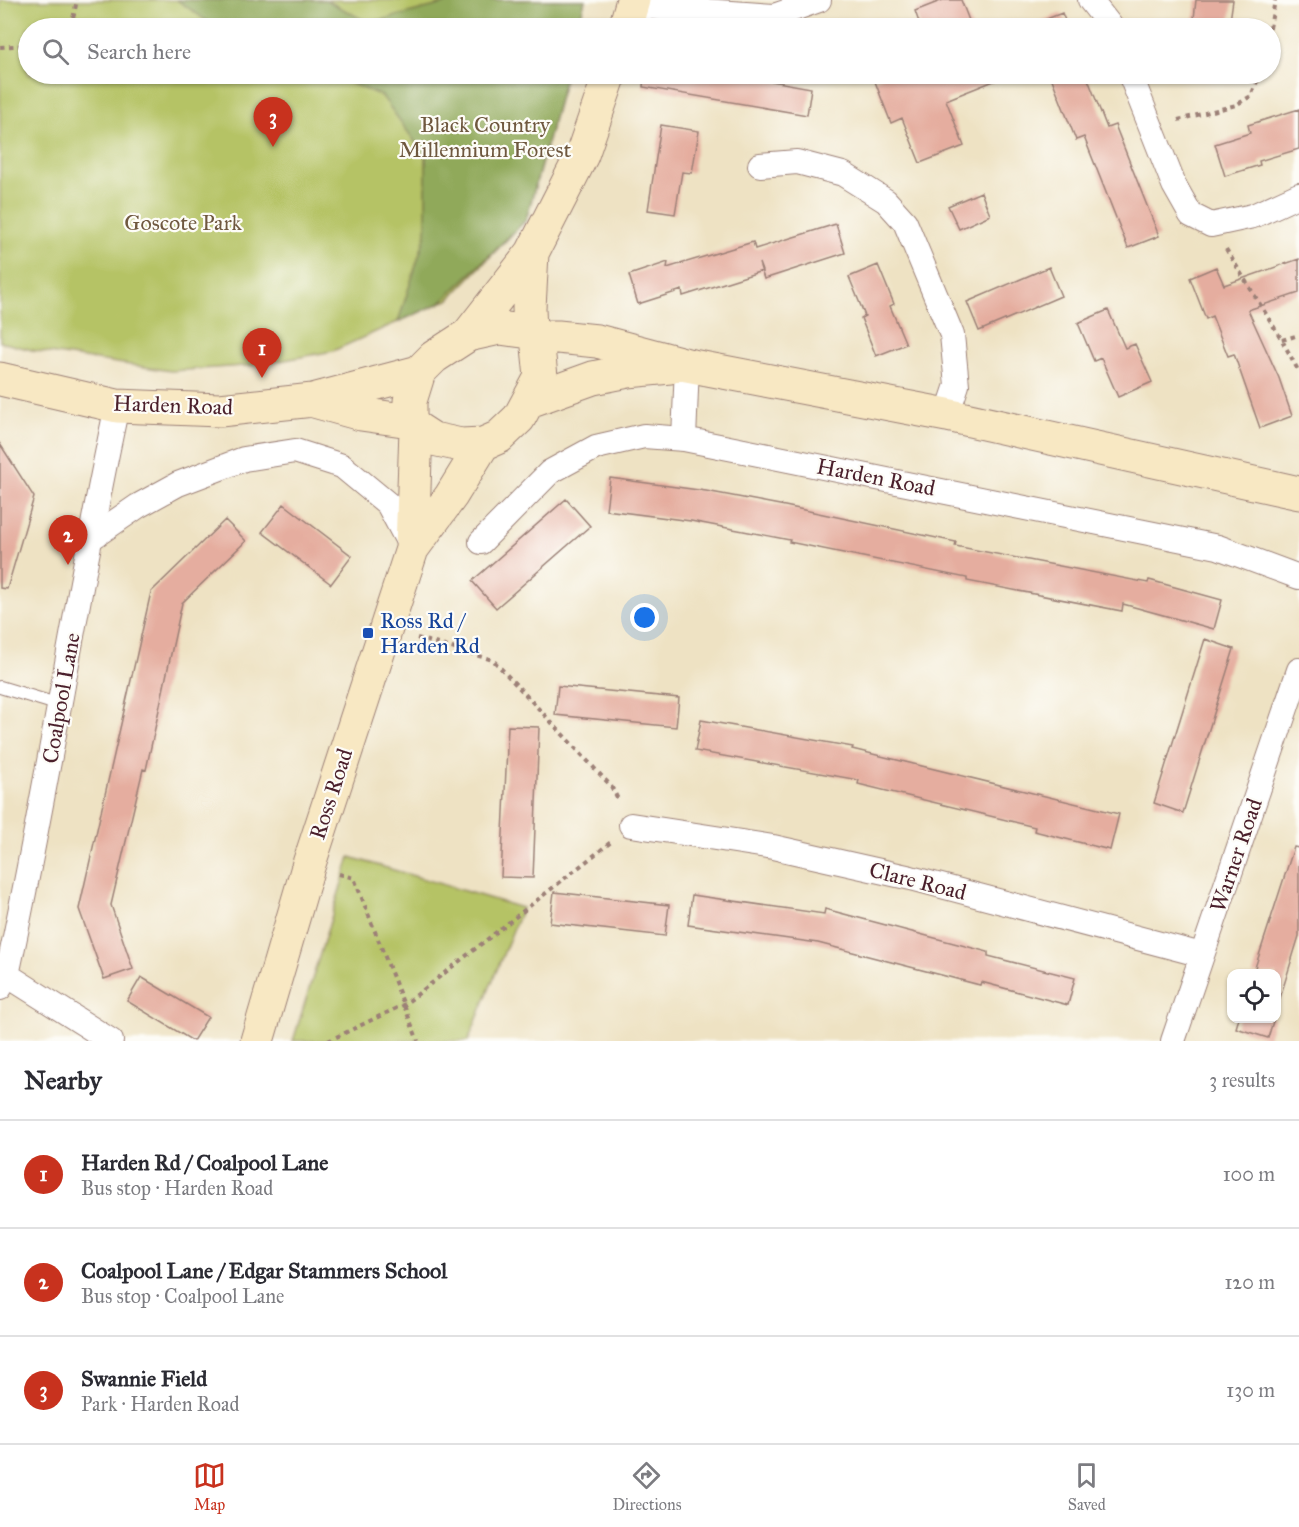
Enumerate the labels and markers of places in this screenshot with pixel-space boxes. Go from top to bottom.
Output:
pin: 3 [254,98,292,147]
pin: 1 [242,328,282,378]
pin: 2 [48,516,88,565]
place label: Ross Rd / Harden Rd [380,607,480,659]
marker: Ross Rd / Harden Rd [361,626,375,640]

